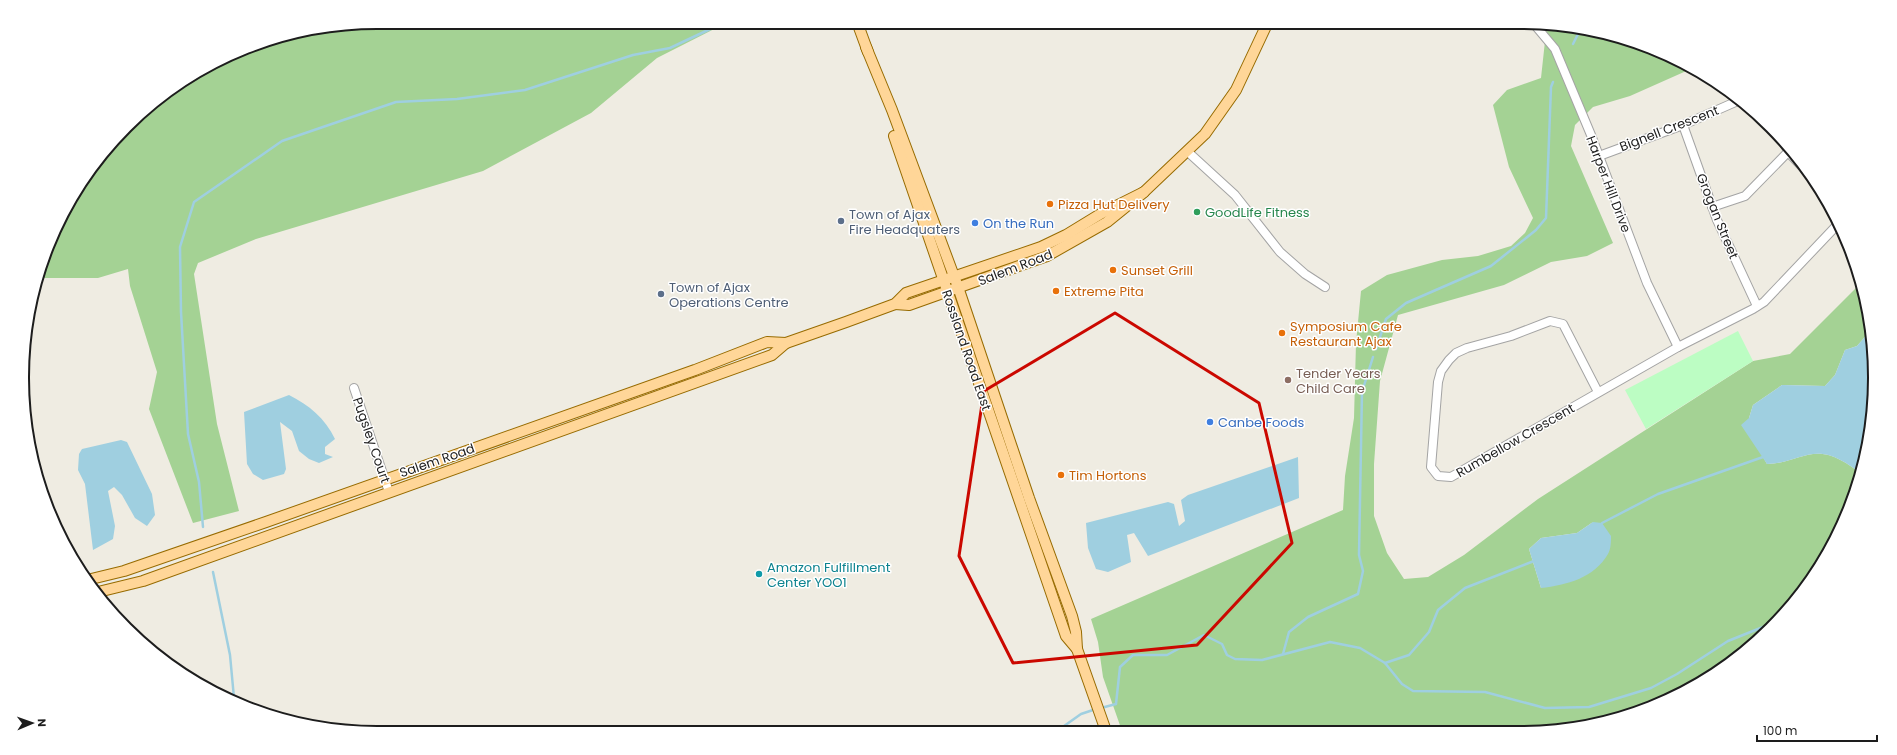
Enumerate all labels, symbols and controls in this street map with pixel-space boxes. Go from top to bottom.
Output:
street label: Bignell Crescent [1617,101,1722,156]
street label: Harper Hill Drive [1581,133,1636,235]
street label: Grogan Street [1692,171,1743,262]
place label: Pizza Hut Delivery [1058,195,1170,214]
marker: Pizza Hut Delivery [1045,199,1055,209]
place label: GoodLife Fitness [1205,203,1310,222]
place label: Town of Ajax Fire Headquaters [849,205,960,239]
marker: GoodLife Fitness [1192,207,1202,217]
place label: On the Run [983,214,1054,233]
marker: Town of Ajax Fire Headquaters [836,216,846,226]
marker: On the Run [970,218,980,228]
street label: Salem Road [975,245,1055,290]
place label: Sunset Grill [1121,261,1193,280]
marker: Sunset Grill [1108,265,1118,275]
place label: Town of Ajax Operations Centre [669,278,789,312]
place label: Extreme Pita [1064,282,1144,301]
marker: Extreme Pita [1051,286,1061,296]
street label: Rossland Road East [937,287,996,413]
marker: Town of Ajax Operations Centre [656,289,666,299]
place label: Symposium Cafe Restaurant Ajax [1290,317,1402,351]
marker: Symposium Cafe Restaurant Ajax [1277,328,1287,338]
place label: Tender Years Child Care [1296,364,1381,398]
marker: Tender Years Child Care [1283,375,1293,385]
street label: Pugsley Court [348,395,395,486]
street label: Rumbellow Crescent [1452,399,1578,482]
place label: Canbe Foods [1218,413,1304,432]
marker: Canbe Foods [1205,417,1215,427]
street label: Salem Road [397,439,477,482]
place label: Tim Hortons [1069,466,1147,485]
marker: Tim Hortons [1056,470,1066,480]
place label: Amazon Fulfillment Center YOO1 [767,558,891,592]
marker: Amazon Fulfillment Center YOO1 [754,569,764,579]
north arrow [12,703,52,743]
scale bar [1757,717,1877,743]
text: N [34,718,50,727]
text: 100 m [1763,722,1797,739]

